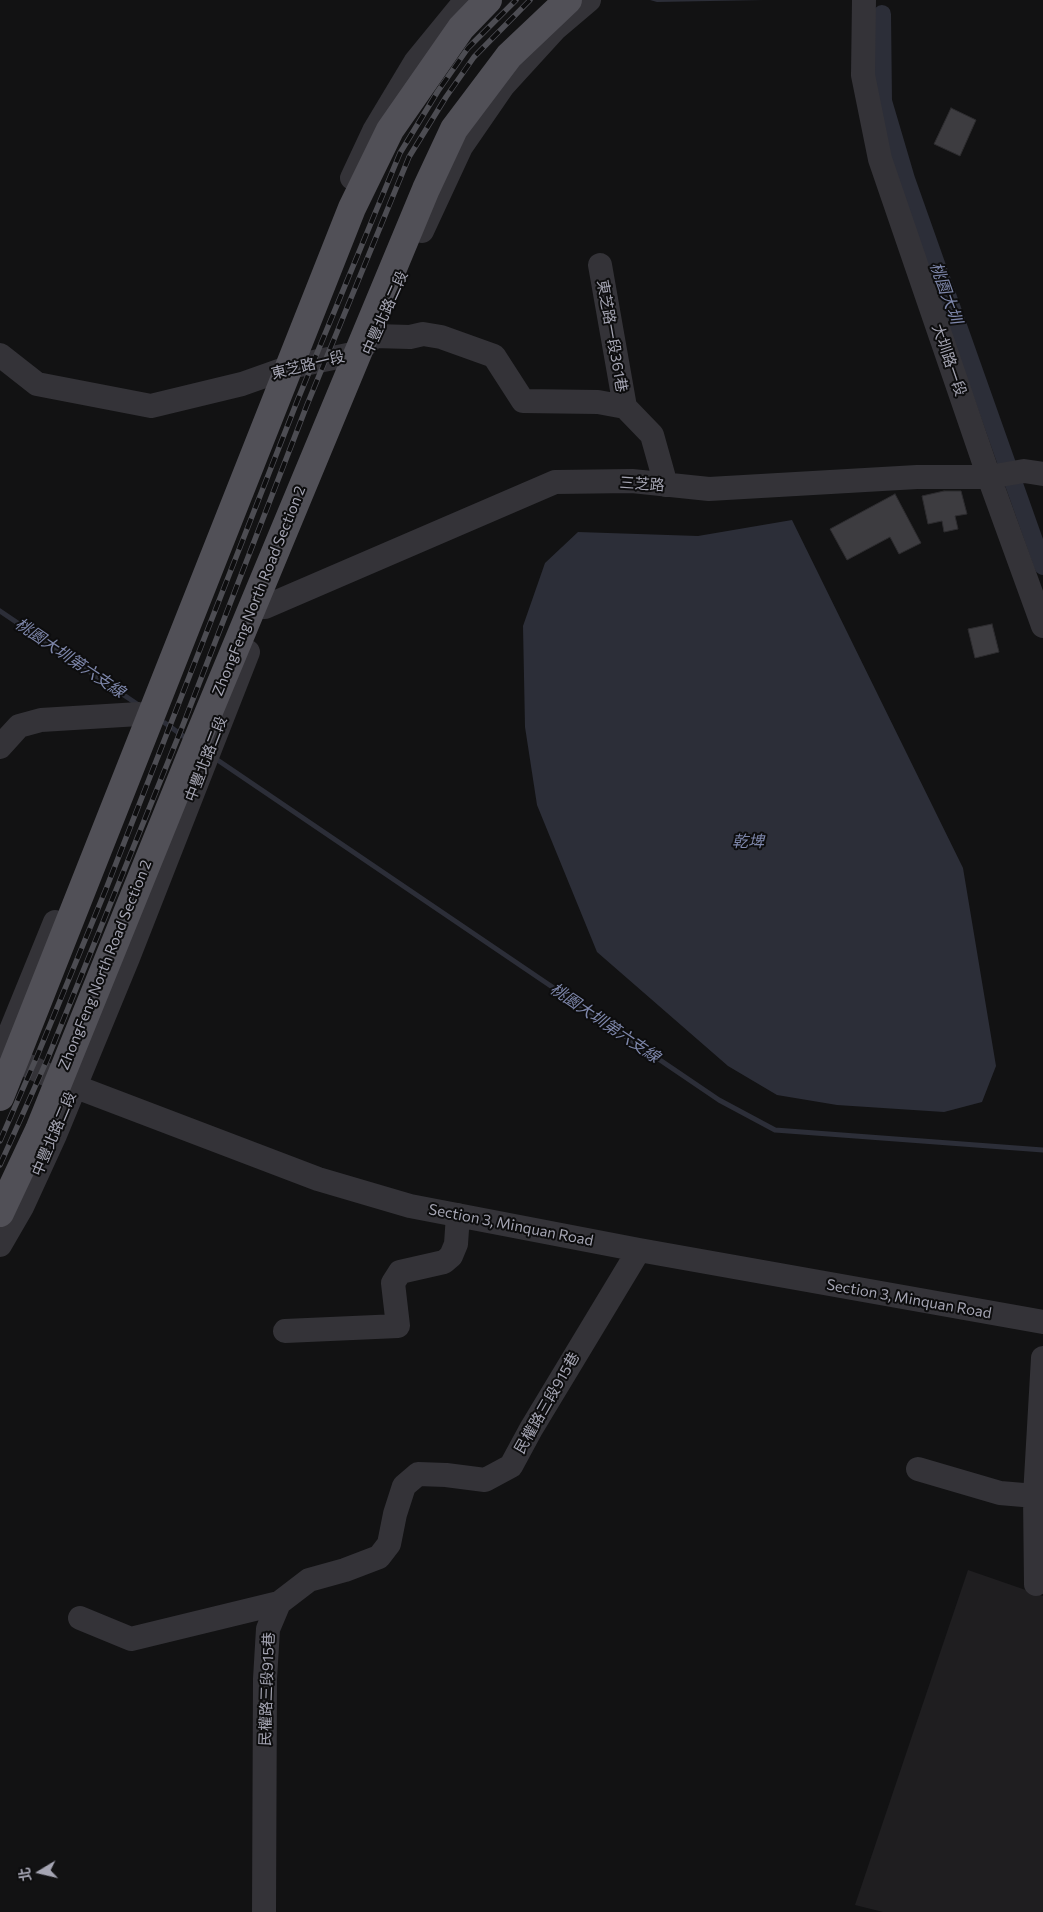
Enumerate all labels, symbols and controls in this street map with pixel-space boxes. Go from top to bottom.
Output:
water label: 桃園大圳 [926,260,966,326]
street label: 中豐北路二段 [358,268,412,358]
street label: 東芝路一段361巷 [593,278,631,394]
street label: 大圳路一段 [928,322,970,398]
street label: 東芝路一段 [269,347,347,383]
street label: 三芝路 [619,473,665,495]
street label: ZhongFeng North Road Section 2 [209,483,309,699]
water label: 桃園大圳第六支線 [12,614,128,702]
street label: 中豐北路二段 [181,714,231,804]
water label: 乾埤 [732,832,764,852]
street label: ZhongFeng North Road Section 2 [55,857,155,1073]
water label: 桃園大圳第六支線 [547,979,663,1067]
street label: 中豐北路二段 [28,1089,80,1179]
street label: Section 3, Minquan Road [427,1200,595,1250]
street label: Section 3, Minquan Road [825,1276,993,1322]
street label: 民權路三段915巷 [511,1349,583,1457]
street label: 民權路三段915巷 [256,1632,278,1746]
north arrow [15,1847,65,1897]
text: 北 [15,1866,34,1883]

